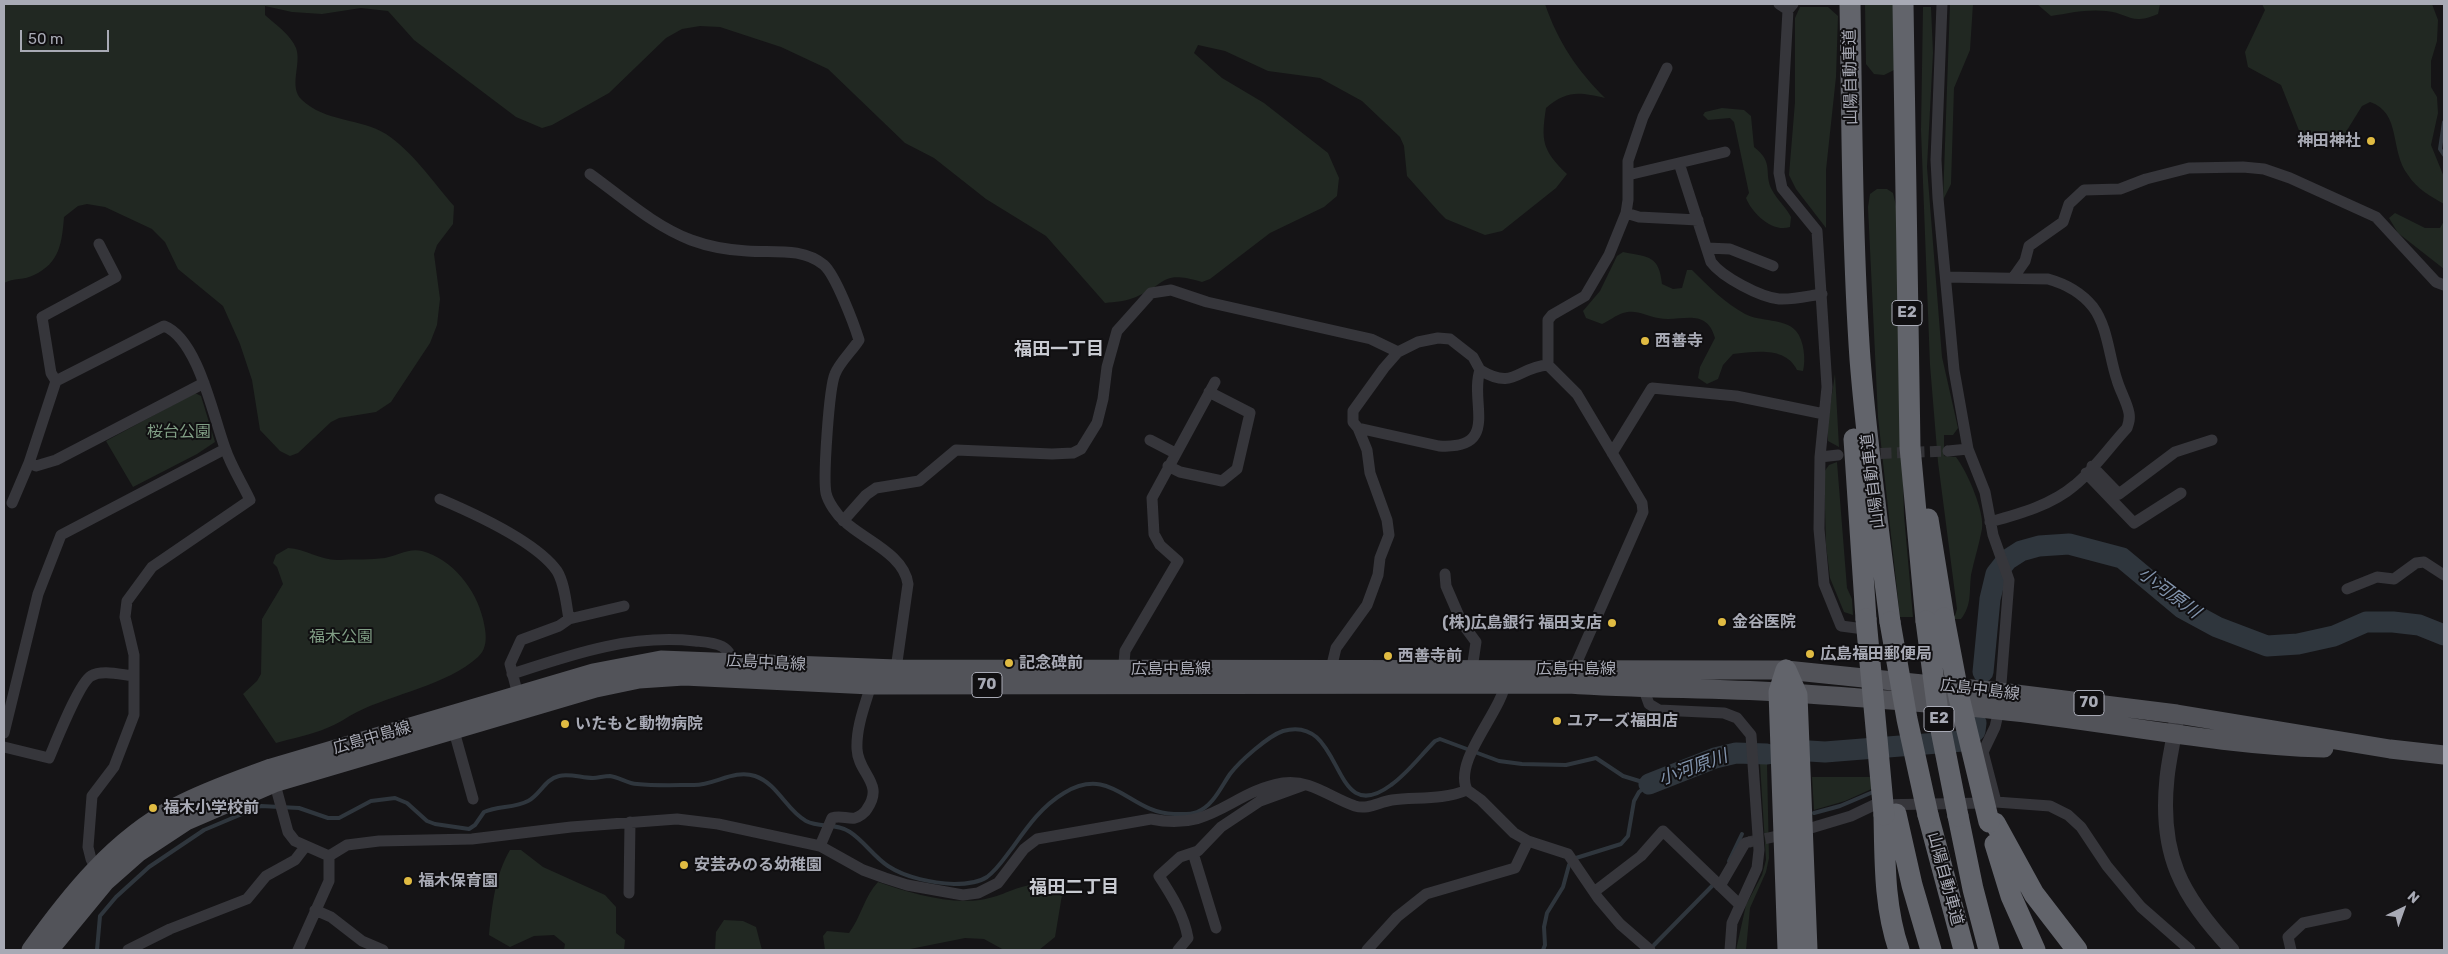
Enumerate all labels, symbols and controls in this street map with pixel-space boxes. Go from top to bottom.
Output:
scale bar [22,20,111,52]
street label: 山陽自動車道 [1841,29,1861,125]
text: 50 m [28,30,63,48]
place label: 神田神社 [2297,131,2361,151]
marker: 神田神社 [2365,135,2377,147]
road number: E2 [1892,300,1922,326]
place label: 西善寺 [1655,331,1703,351]
marker: 西善寺 [1639,335,1651,347]
district label: 福田一丁目 [1014,339,1104,361]
park label: 桜台公園 [147,422,211,442]
street label: 山陽自動車道 [1858,432,1888,530]
water label: 小河原川 [2134,563,2204,623]
place label: 金谷医院 [1732,612,1796,632]
place label: (株)広島銀行 福田支店 [1442,613,1602,633]
marker: 金谷医院 [1716,616,1728,628]
marker: (株)広島銀行 福田支店 [1606,617,1618,629]
park label: 福木公園 [309,627,373,647]
place label: 広島福田郵便局 [1820,644,1932,664]
place label: 西善寺前 [1398,646,1462,666]
marker: 広島福田郵便局 [1804,648,1816,660]
marker: 西善寺前 [1382,650,1394,662]
street label: 広島中島線 [726,651,806,675]
place label: 記念碑前 [1019,653,1083,673]
marker: 記念碑前 [1003,657,1015,669]
street label: 広島中島線 [1131,659,1211,679]
street label: 広島中島線 [1536,659,1616,679]
road number: 70 [972,672,1002,698]
street label: 広島中島線 [1939,676,2021,704]
road number: 70 [2074,690,2104,716]
road number: E2 [1924,706,1954,732]
place label: ユアーズ福田店 [1567,711,1678,731]
place label: いたもと動物病院 [575,714,703,734]
marker: ユアーズ福田店 [1551,715,1563,727]
street label: 広島中島線 [331,718,413,758]
marker: いたもと動物病院 [559,718,571,730]
water label: 小河原川 [1655,746,1731,790]
place label: 福木小学校前 [163,798,259,818]
marker: 福木小学校前 [147,802,159,814]
street label: 山陽自動車道 [1923,830,1967,928]
place label: 安芸みのる幼稚園 [694,855,822,875]
marker: 安芸みのる幼稚園 [678,859,690,871]
place label: 福木保育園 [418,871,498,891]
marker: 福木保育園 [402,875,414,887]
district label: 福田二丁目 [1029,877,1119,899]
north arrow [2378,884,2428,934]
text: N [2404,888,2423,907]

